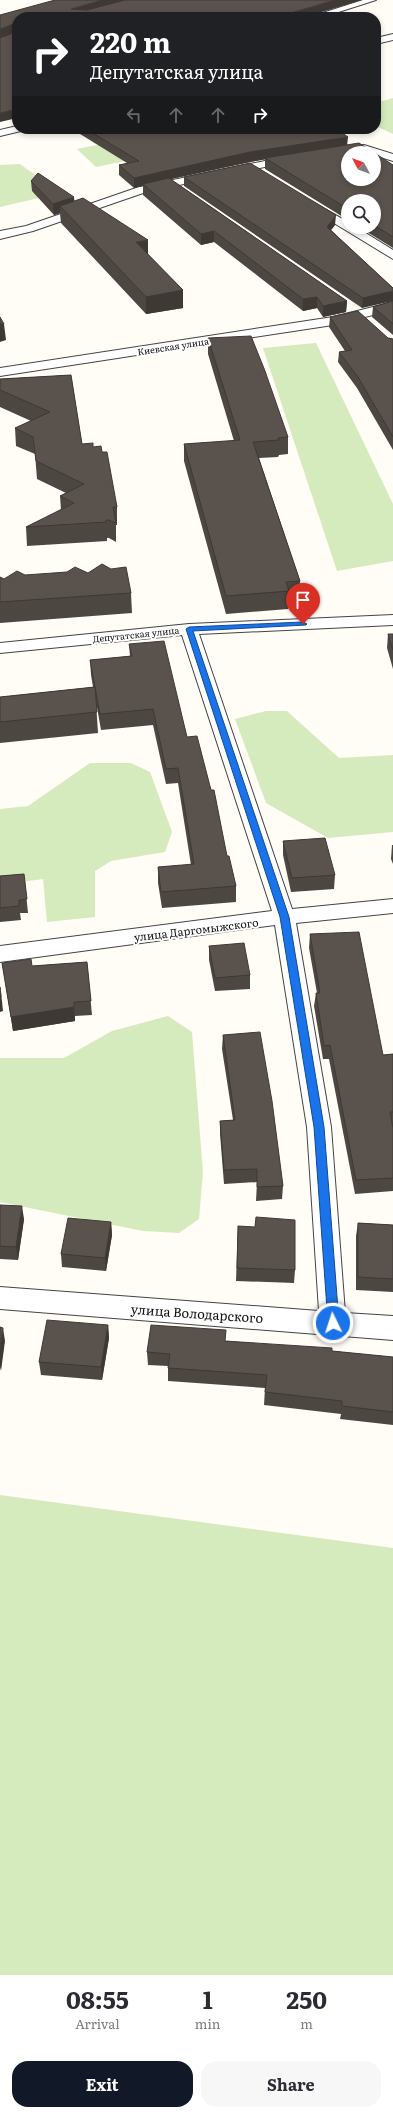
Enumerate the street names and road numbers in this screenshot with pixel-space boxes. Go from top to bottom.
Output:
street label: Киевская улица [136,333,210,359]
street label: Депутатская улица [92,622,180,645]
street label: улица Даргомыжского [133,913,259,945]
street label: улица Володарского [130,1299,264,1327]

